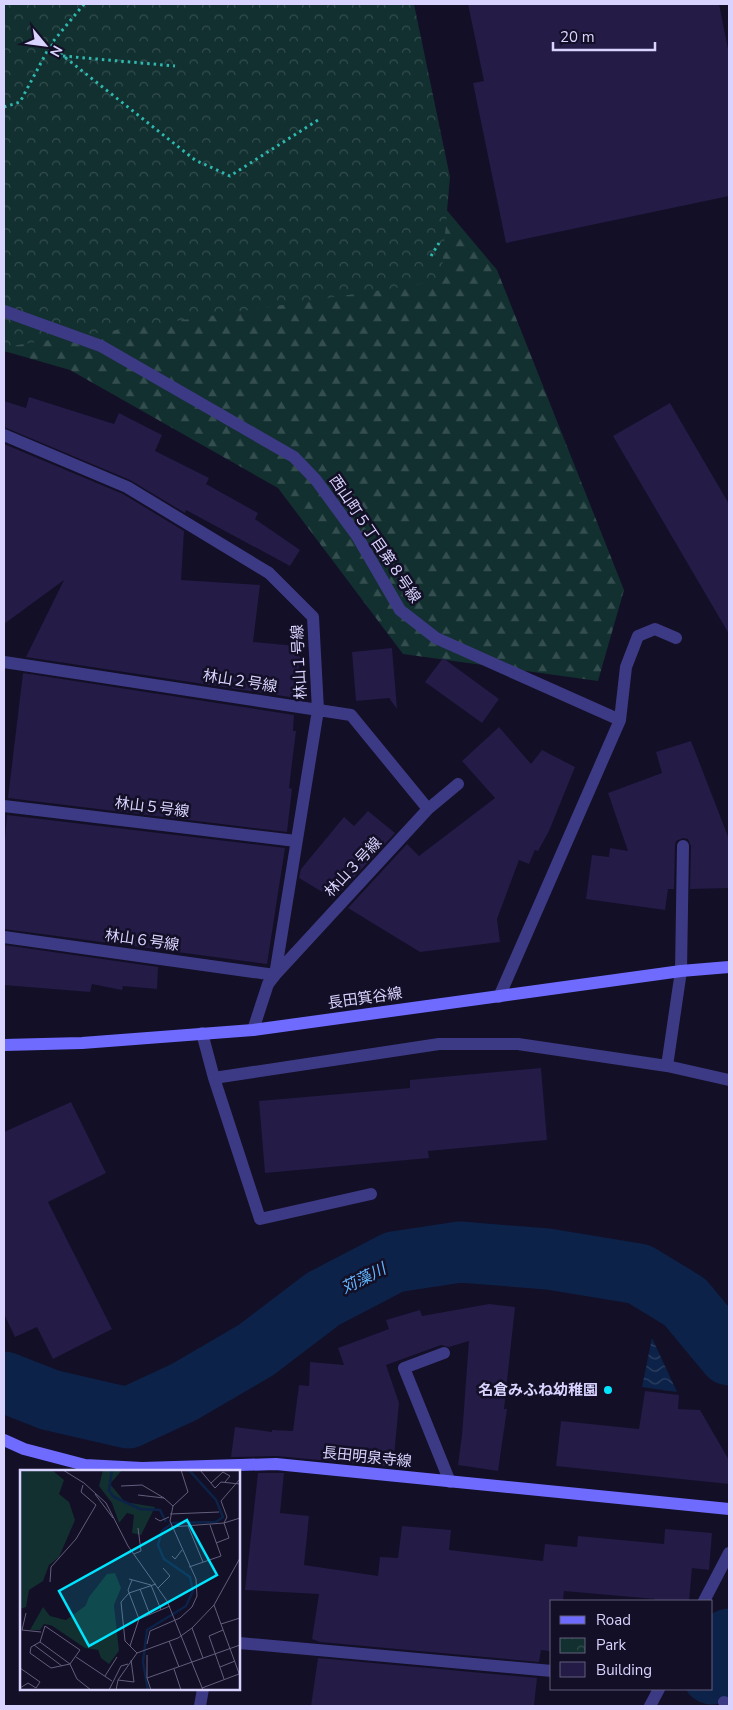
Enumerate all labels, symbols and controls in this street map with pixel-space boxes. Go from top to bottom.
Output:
north arrow [20,20,70,70]
scale bar [553,20,656,52]
text: 20 m [560,27,595,47]
text: N [45,42,67,60]
street label: 西山町５丁目第８号線 [325,471,425,607]
street label: 林山１号線 [287,624,311,700]
street label: 林山２号線 [201,665,279,697]
street label: 林山５号線 [114,793,190,821]
street label: 林山３号線 [320,833,386,901]
street label: 林山６号線 [103,925,181,955]
street label: 長田箕谷線 [326,983,404,1013]
water label: 苅藻川 [337,1257,392,1300]
place label: 名倉みふね幼稚園 [478,1380,598,1400]
marker: 名倉みふね幼稚園 [602,1384,614,1396]
street label: 長田明泉寺線 [321,1442,413,1472]
inset map [20,1470,240,1690]
legend [550,1600,713,1690]
text: Road [596,1610,631,1630]
text: Park [596,1635,626,1655]
text: Building [596,1660,652,1680]

